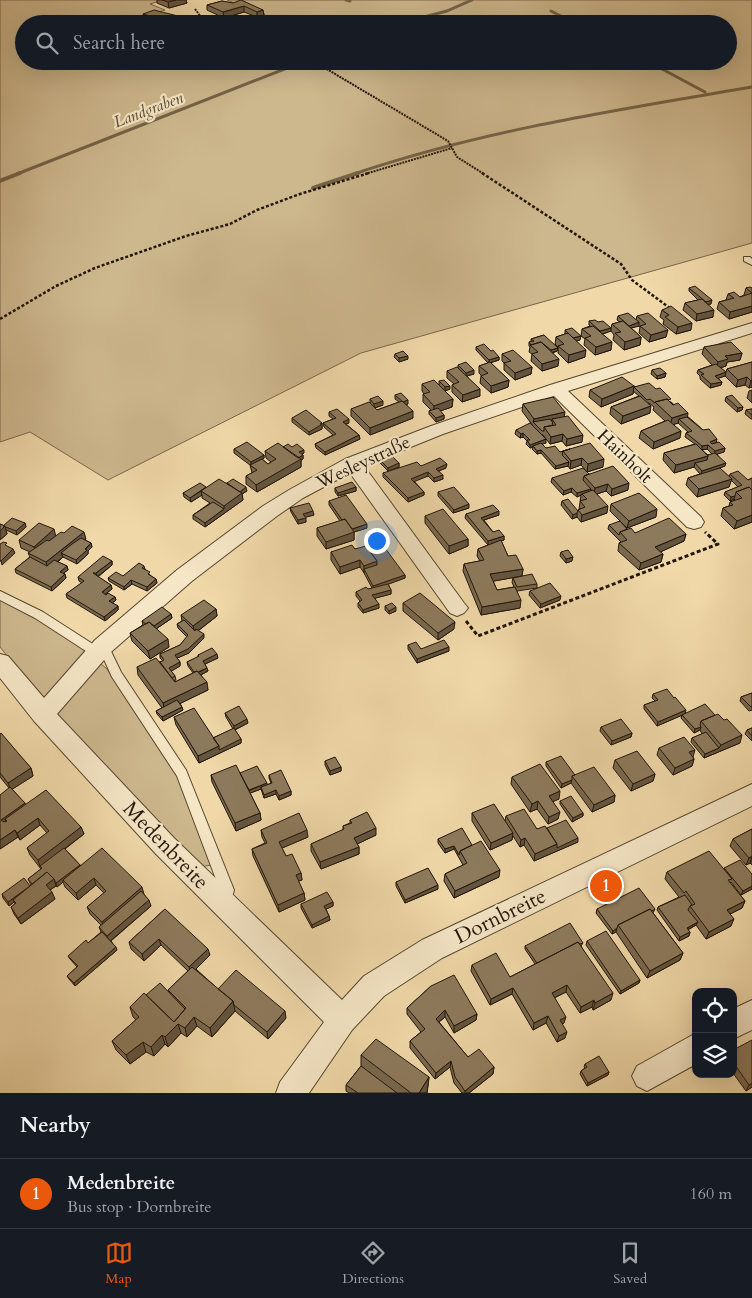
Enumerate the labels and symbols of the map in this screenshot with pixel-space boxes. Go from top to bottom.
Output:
water label: Landgraben [111,87,186,133]
street label: Hainholt [592,424,658,489]
street label: Wesleystraße [311,430,414,496]
your location [364,528,390,554]
street label: Medenbreite [116,795,215,896]
pin: 1 [590,867,622,905]
street label: Dornbreite [450,882,551,951]

